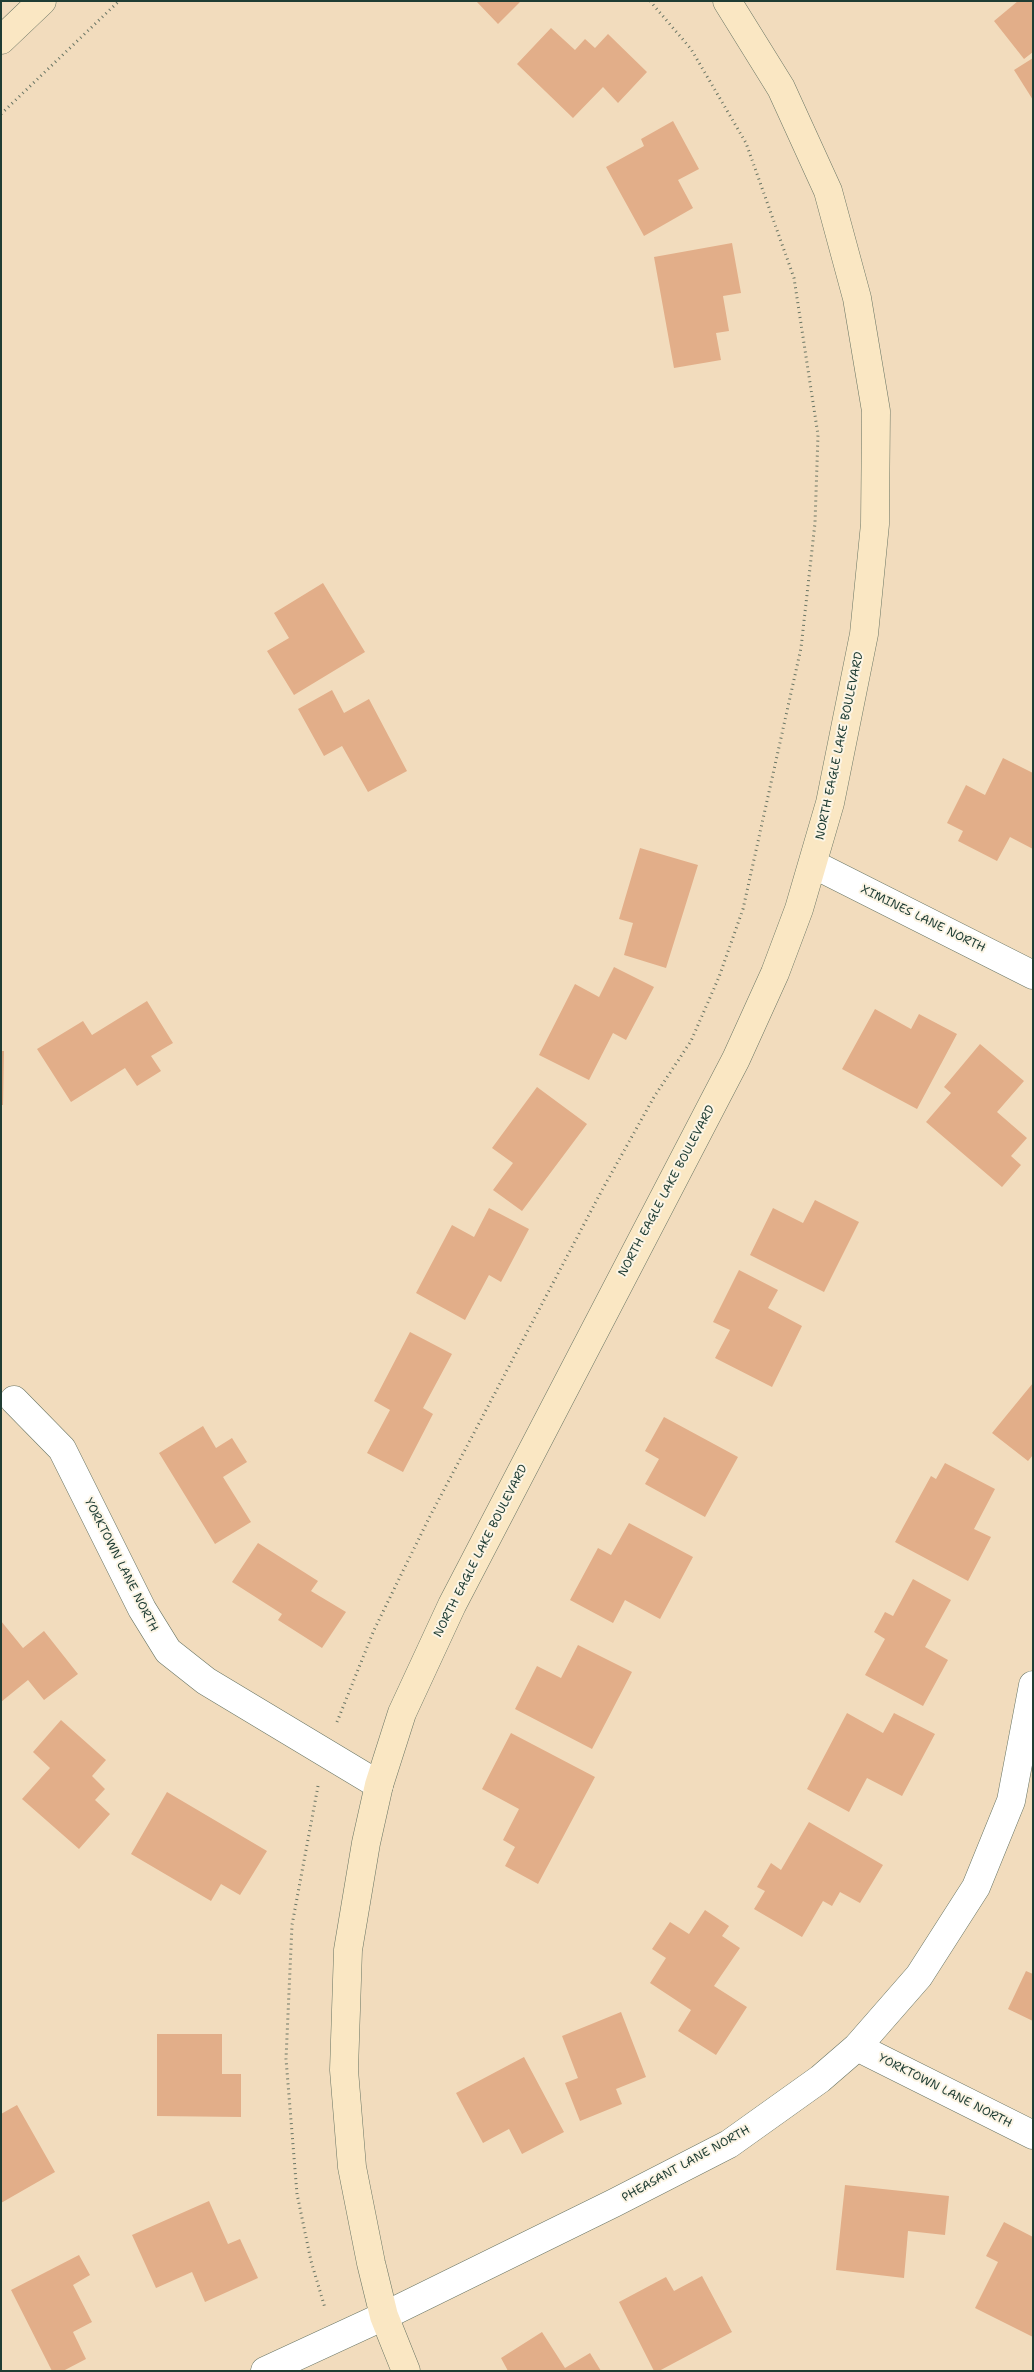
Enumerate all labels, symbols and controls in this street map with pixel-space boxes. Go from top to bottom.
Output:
street label: NORTH EAGLE LAKE BOULEVARD [813,651,867,841]
street label: XIMINES LANE NORTH [858,883,988,955]
street label: NORTH EAGLE LAKE BOULEVARD [616,1103,718,1279]
street label: NORTH EAGLE LAKE BOULEVARD [431,1462,531,1640]
street label: YORKTOWN LANE NORTH [81,1496,161,1634]
street label: YORKTOWN LANE NORTH [876,2051,1014,2131]
street label: PHEASANT LANE NORTH [619,2123,753,2205]

